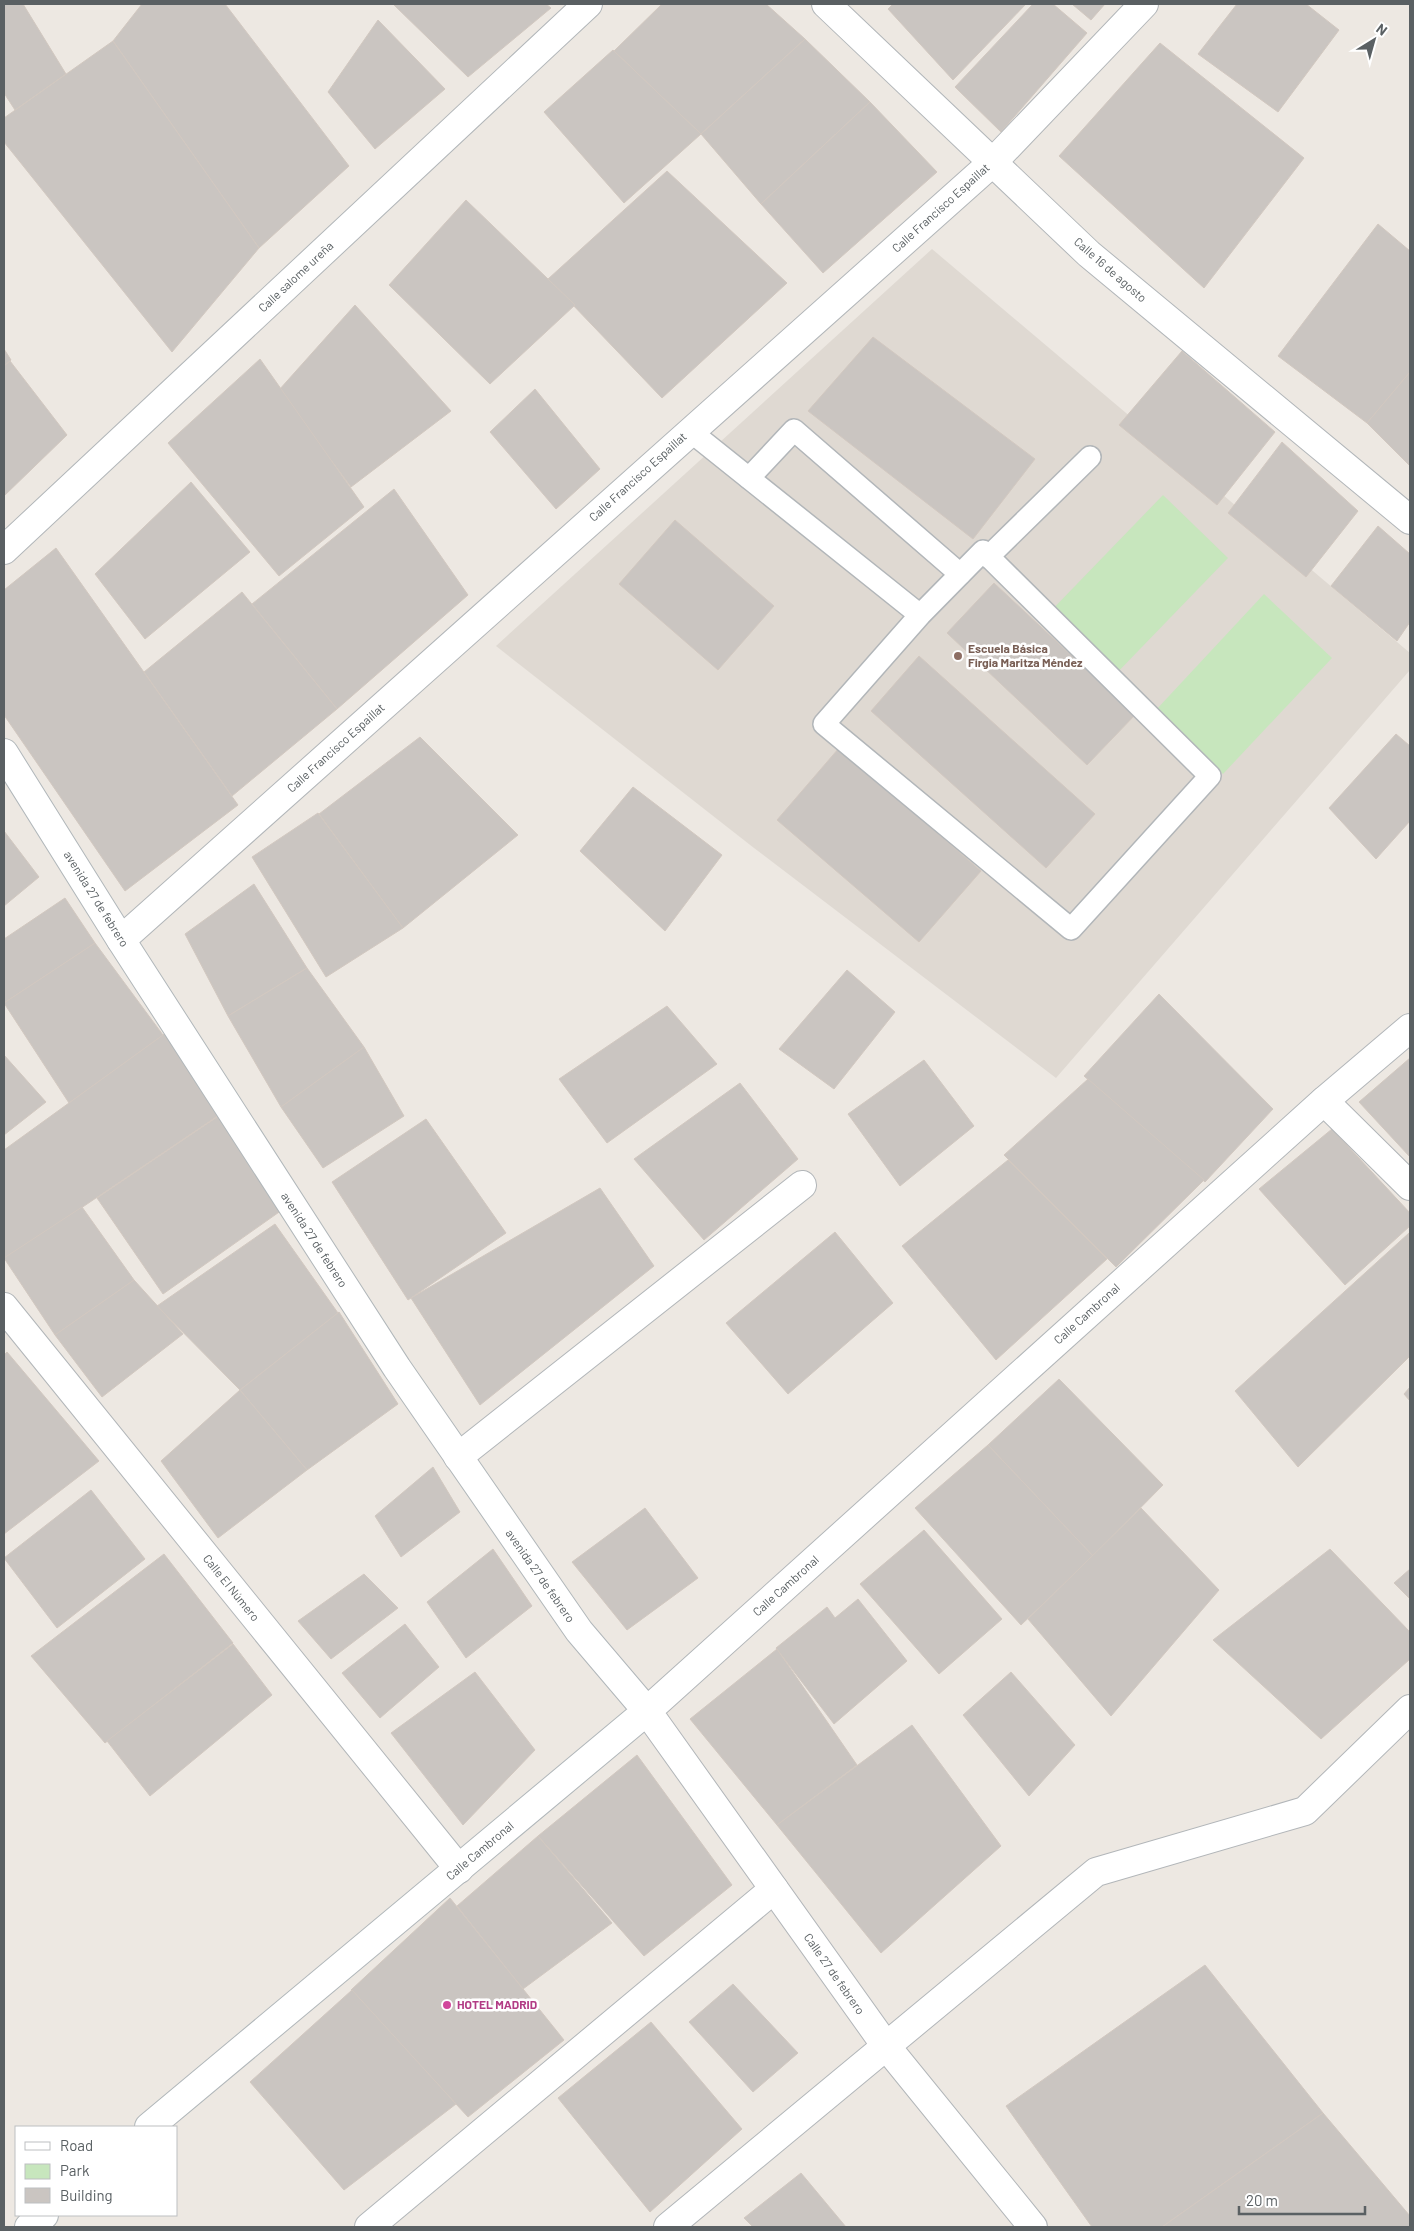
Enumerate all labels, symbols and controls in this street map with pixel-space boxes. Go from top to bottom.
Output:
north arrow [1349,15,1399,65]
text: N [1373,20,1391,39]
street label: Calle Francisco Espaillat [889,160,992,255]
street label: Calle 16 de agosto [1072,234,1150,304]
street label: Calle salome ureña [255,238,336,315]
street label: Calle Francisco Espaillat [586,429,689,524]
place label: Escuela Básica Firgia Maritza Méndez [968,641,1083,669]
marker: Escuela Básica Firgia Maritza Méndez [952,650,964,662]
street label: Calle Francisco Espaillat [284,700,387,795]
street label: avenida 27 de febrero [62,848,132,949]
street label: avenida 27 de febrero [279,1189,351,1290]
street label: Calle Cambronal [1051,1280,1122,1346]
street label: avenida 27 de febrero [503,1526,578,1625]
street label: Calle El Número [201,1551,263,1624]
street label: Calle Cambronal [750,1552,821,1618]
street label: Calle Cambronal [443,1818,516,1882]
street label: Calle 27 de febrero [802,1930,868,2017]
place label: HOTEL MADRID [457,1997,537,2011]
marker: HOTEL MADRID [441,1999,453,2011]
legend [15,2126,178,2216]
text: Road [60,2136,93,2154]
text: Park [60,2161,90,2179]
scale bar [1239,2184,1365,2216]
text: Building [60,2186,113,2204]
text: 20 m [1246,2191,1278,2209]

